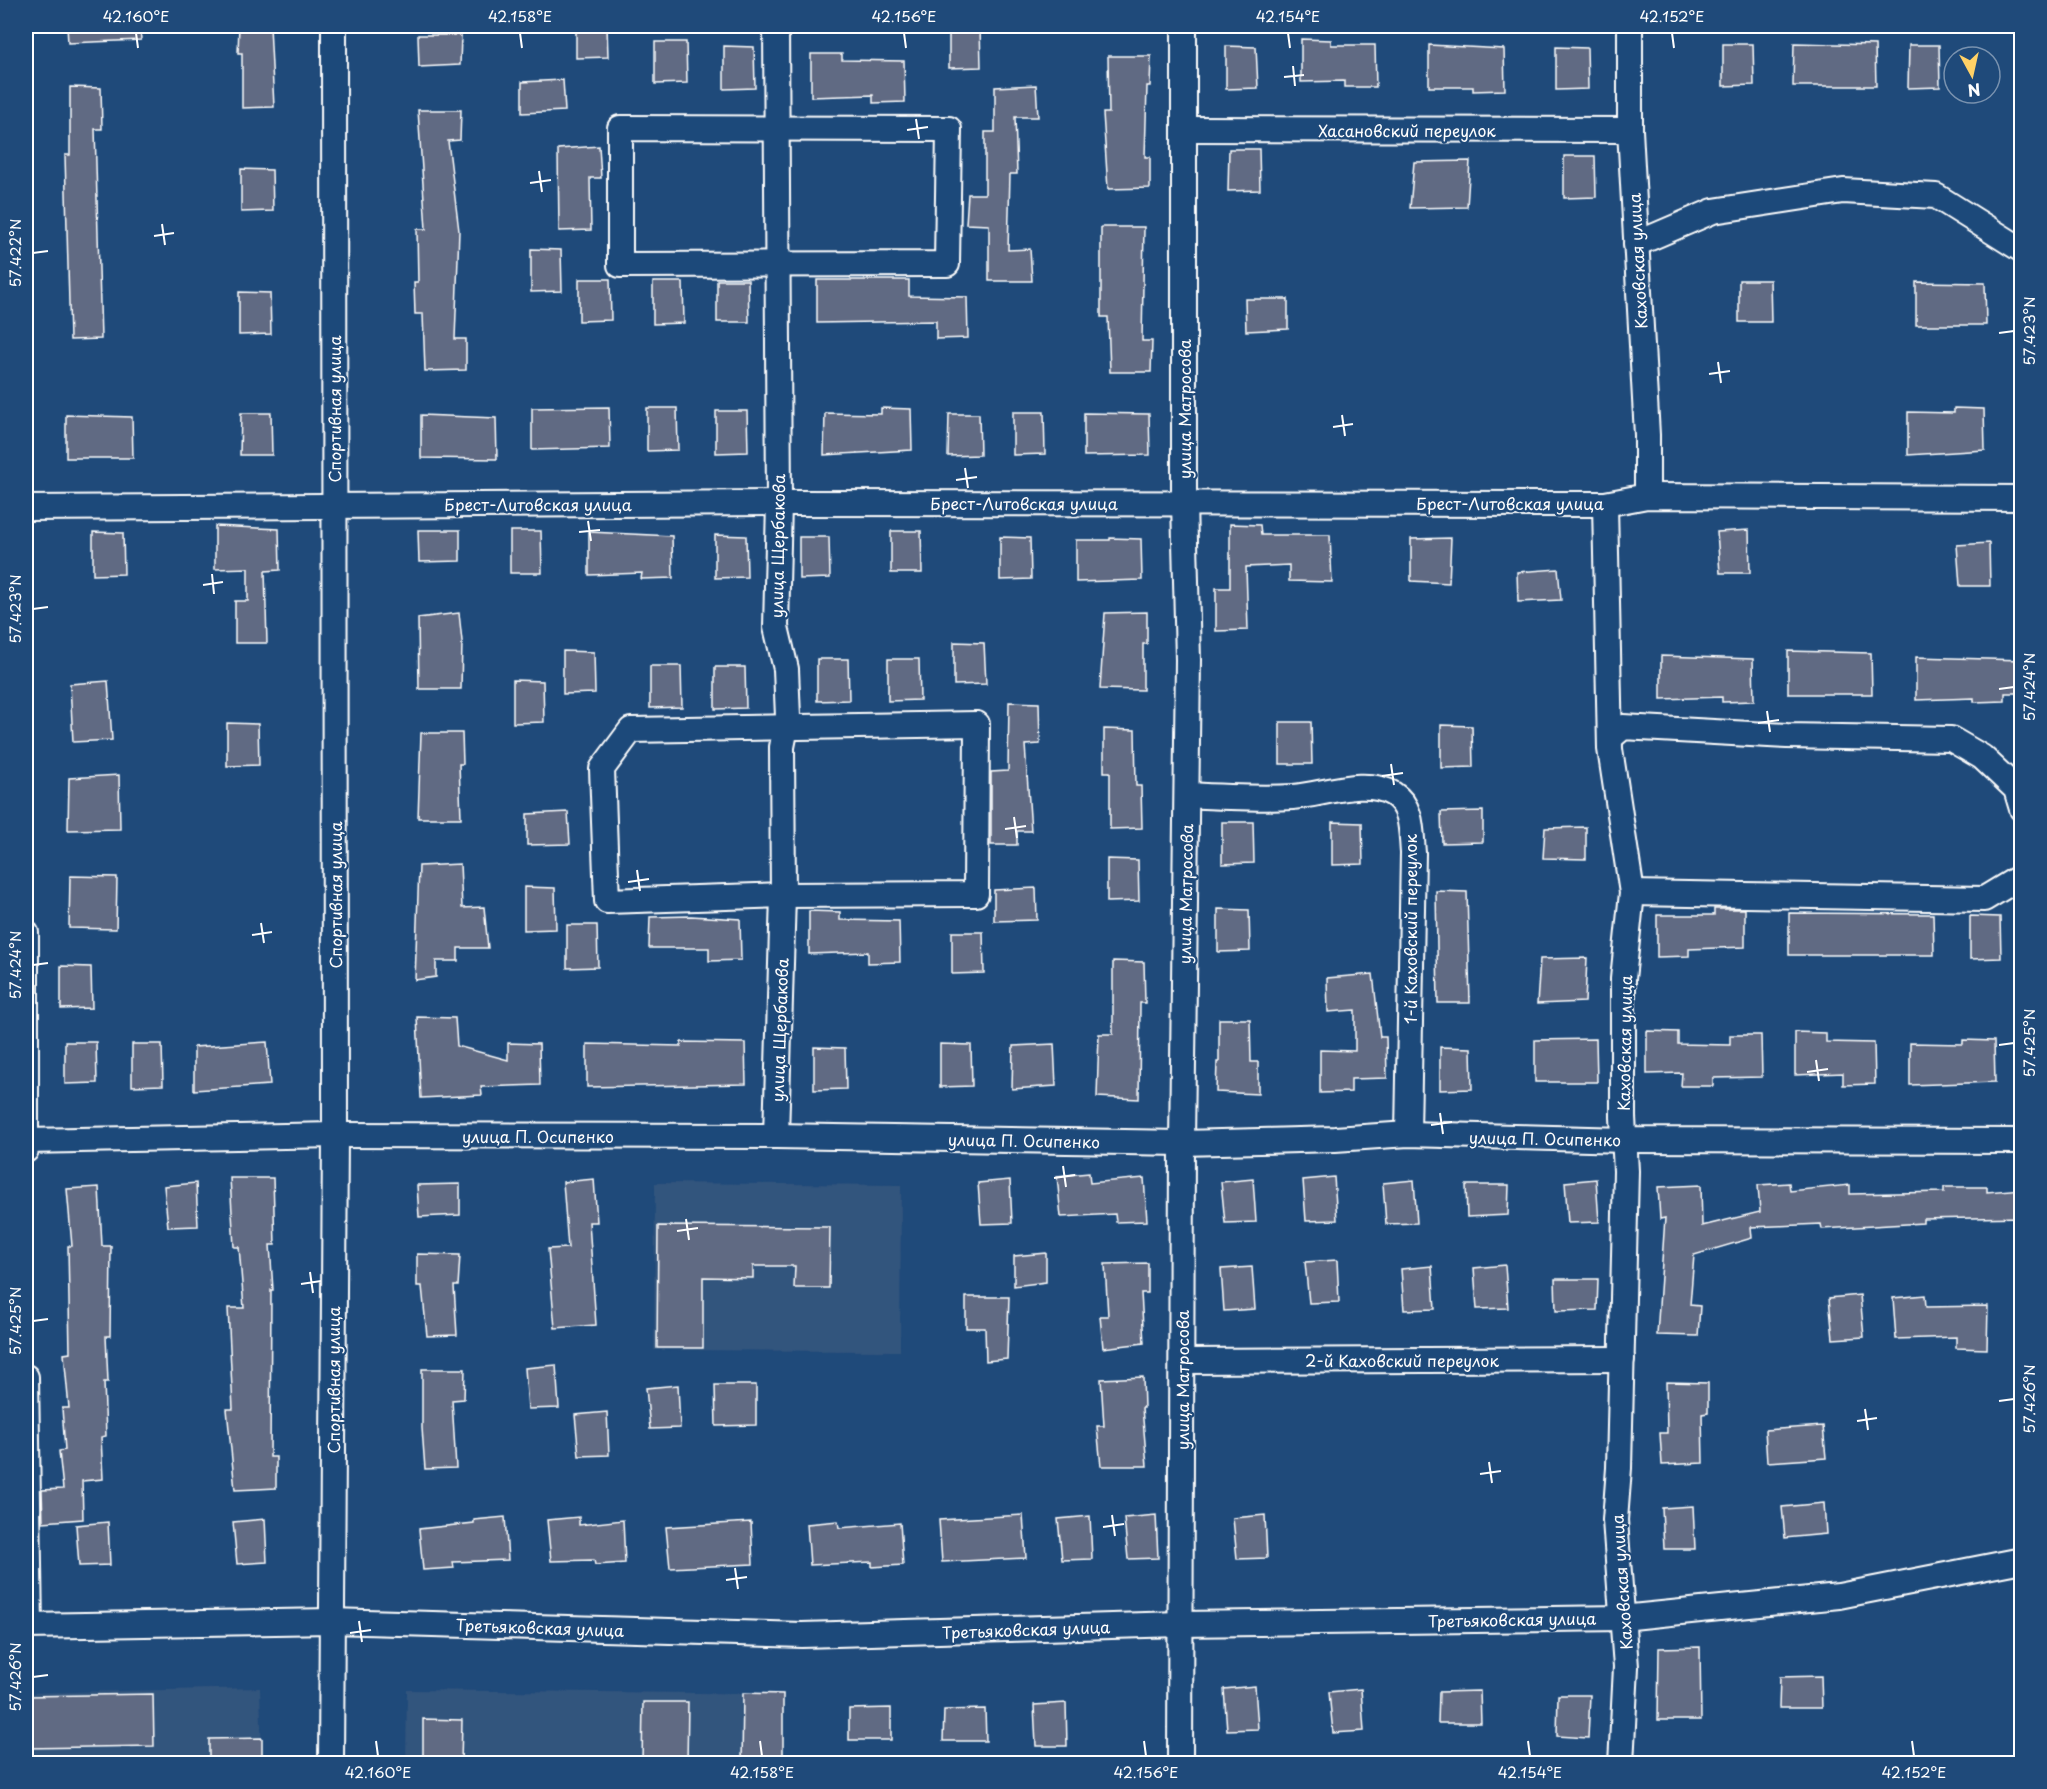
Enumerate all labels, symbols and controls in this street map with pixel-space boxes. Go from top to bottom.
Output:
text: 42.160°E [103,4,169,27]
text: 42.158°E [488,4,552,27]
text: 42.156°E [872,4,936,27]
text: 42.154°E [1256,4,1320,27]
text: 42.152°E [1640,4,1704,27]
north arrow [1942,45,2002,105]
text: N [1966,78,1982,104]
street label: Хасановский переулок [1318,118,1496,142]
street label: Каховская улица [1621,193,1653,329]
text: 57.422°N [3,218,26,288]
text: 57.423°N [2017,296,2040,366]
street label: Спортивная улица [322,336,346,483]
street label: улица Матросова [1172,339,1196,479]
street label: улица Щербакова [764,474,790,618]
street label: Брест-Литовская улица [930,491,1118,515]
street label: Брест-Литовская улица [1416,491,1604,515]
street label: Брест-Литовская улица [444,492,632,516]
text: 57.423°N [3,574,26,644]
text: 57.424°N [2017,652,2040,722]
street label: Спортивная улица [323,822,347,969]
street label: улица Матросова [1172,824,1198,964]
street label: 1-й Каховский переулок [1398,834,1422,1024]
text: 57.424°N [3,930,26,1000]
street label: улица Щербакова [764,958,794,1102]
street label: Каховская улица [1611,975,1637,1111]
text: 57.425°N [2017,1009,2040,1077]
street label: улица П. Осипенко [462,1124,614,1148]
street label: улица П. Осипенко [1469,1125,1621,1151]
street label: улица П. Осипенко [948,1127,1100,1153]
text: 57.425°N [3,1287,26,1355]
street label: Спортивная улица [321,1307,345,1454]
street label: улица Матросова [1170,1310,1194,1450]
street label: 2-й Каховский переулок [1305,1348,1499,1372]
text: 57.426°N [2017,1364,2040,1434]
street label: Каховская улица [1604,1513,1638,1651]
street label: Третьяковская улица [1428,1606,1596,1632]
street label: Третьяковская улица [455,1612,625,1642]
street label: Третьяковская улица [941,1614,1111,1644]
text: 57.426°N [3,1642,26,1712]
text: 42.160°E [345,1760,411,1783]
text: 42.158°E [730,1760,794,1783]
text: 42.156°E [1114,1760,1178,1783]
text: 42.154°E [1498,1760,1562,1783]
text: 42.152°E [1882,1760,1946,1783]

